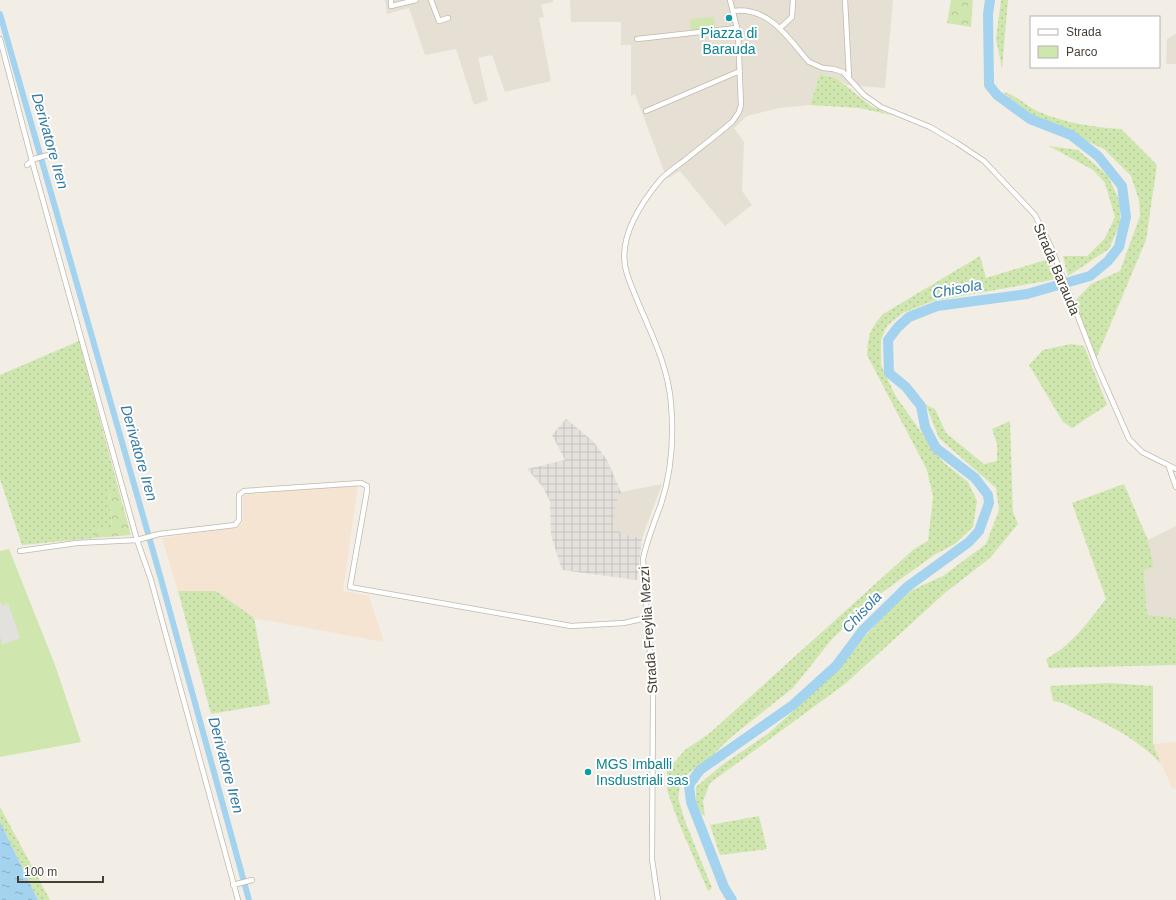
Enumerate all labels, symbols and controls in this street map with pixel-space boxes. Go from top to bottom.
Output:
marker: Piazza di Barauda [724,13,734,23]
legend [1030,16,1160,68]
place label: Piazza di Barauda [701,25,757,57]
text: Strada [1066,25,1102,39]
text: Parco [1066,45,1098,59]
water label: Derivatore Iren [29,91,72,191]
street label: Strada Barauda [1030,221,1084,317]
water label: Chisola [931,276,983,301]
water label: Derivatore Iren [118,403,161,503]
street label: Strada Freylia Mezzi [636,566,660,694]
water label: Chisola [838,588,885,636]
water label: Derivatore Iren [205,715,248,815]
place label: MGS Imballi Insdustriali sas [596,756,689,788]
marker: MGS Imballi Insdustriali sas [583,767,593,777]
scale bar [18,858,103,884]
text: 100 m [24,865,57,879]

